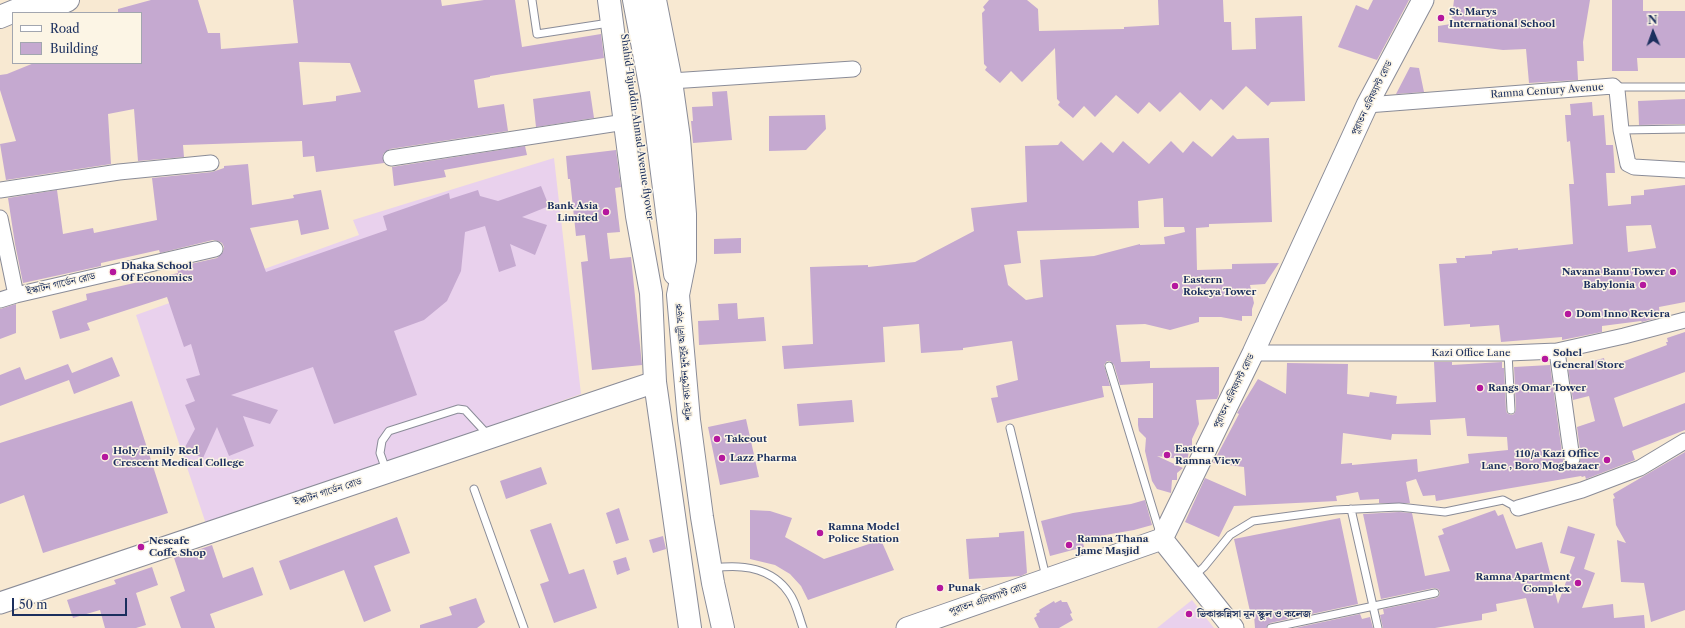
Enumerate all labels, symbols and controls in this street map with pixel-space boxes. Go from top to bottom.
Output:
place label: St. Marys International School [1449,6,1555,30]
legend [12,12,142,64]
north arrow [1633,12,1673,52]
marker: St. Marys International School [1436,13,1446,23]
text: N [1648,13,1658,27]
text: Road [50,21,80,36]
street label: Shahid Tajuddin Ahmad Avenue flyover [618,33,656,221]
text: Building [50,41,98,56]
street label: পুরাতন এলিফ্যান্ট রোড [1349,59,1395,137]
street label: Ramna Century Avenue [1490,81,1604,101]
place label: Bank Asia Limited [547,200,598,224]
marker: Bank Asia Limited [601,207,611,217]
place label: Dhaka School Of Economics [121,260,192,284]
place label: Navana Banu Tower [1562,266,1665,278]
marker: Dhaka School Of Economics [108,267,118,277]
marker: Navana Banu Tower [1668,267,1678,277]
street label: ইস্কাটন গার্ডেন রোড [25,270,97,298]
place label: Eastern Rokeya Tower [1183,274,1256,298]
place label: Babylonia [1583,279,1635,291]
marker: Babylonia [1638,280,1648,290]
marker: Eastern Rokeya Tower [1170,281,1180,291]
street label: শহিদ ক্যাপ্টেন মুনসুর আলী সড়ক [673,303,695,421]
place label: Dom Inno Reviera [1576,308,1670,320]
marker: Dom Inno Reviera [1563,309,1573,319]
street label: Kazi Office Lane [1431,347,1511,359]
place label: Sohel General Store [1553,347,1624,370]
street label: পুরাতন এলিফ্যান্ট রোড [1211,352,1257,430]
marker: Sohel General Store [1540,354,1550,364]
place label: Rangs Omar Tower [1488,382,1586,394]
marker: Rangs Omar Tower [1475,383,1485,393]
place label: Takeout [725,433,767,445]
marker: Takeout [712,434,722,444]
place label: Eastern Ramna View [1175,443,1240,466]
place label: Holy Family Red Crescent Medical College [113,445,244,468]
place label: 110/a Kazi Office Lane , Boro Mogbazaer [1481,448,1599,472]
marker: Eastern Ramna View [1162,450,1172,460]
marker: Holy Family Red Crescent Medical College [100,452,110,462]
place label: Lazz Pharma [730,452,797,464]
marker: Lazz Pharma [717,453,727,463]
marker: 110/a Kazi Office Lane , Boro Mogbazaer [1602,455,1612,465]
street label: ইস্কাটন গার্ডেন রোড [293,475,363,509]
place label: Ramna Model Police Station [828,521,900,544]
marker: Ramna Model Police Station [815,528,825,538]
place label: Ramna Thana Jame Masjid [1077,533,1149,556]
place label: Nescafe Coffe Shop [149,535,206,558]
marker: Ramna Thana Jame Masjid [1064,540,1074,550]
marker: Nescafe Coffe Shop [136,542,146,552]
place label: Ramna Apartment Complex [1475,571,1570,594]
marker: Ramna Apartment Complex [1573,578,1583,588]
street label: পুরাতন এলিফ্যান্ট রোড [948,580,1028,618]
place label: Punak [948,582,981,594]
marker: Punak [935,583,945,593]
scale bar [14,590,129,616]
text: 50 m [19,597,48,612]
place label: ভিকারুন্নিসা নূন স্কুল ও কলেজ [1197,608,1311,620]
marker: ভিকারুন্নিসা নূন স্কুল ও কলেজ [1184,609,1194,619]

